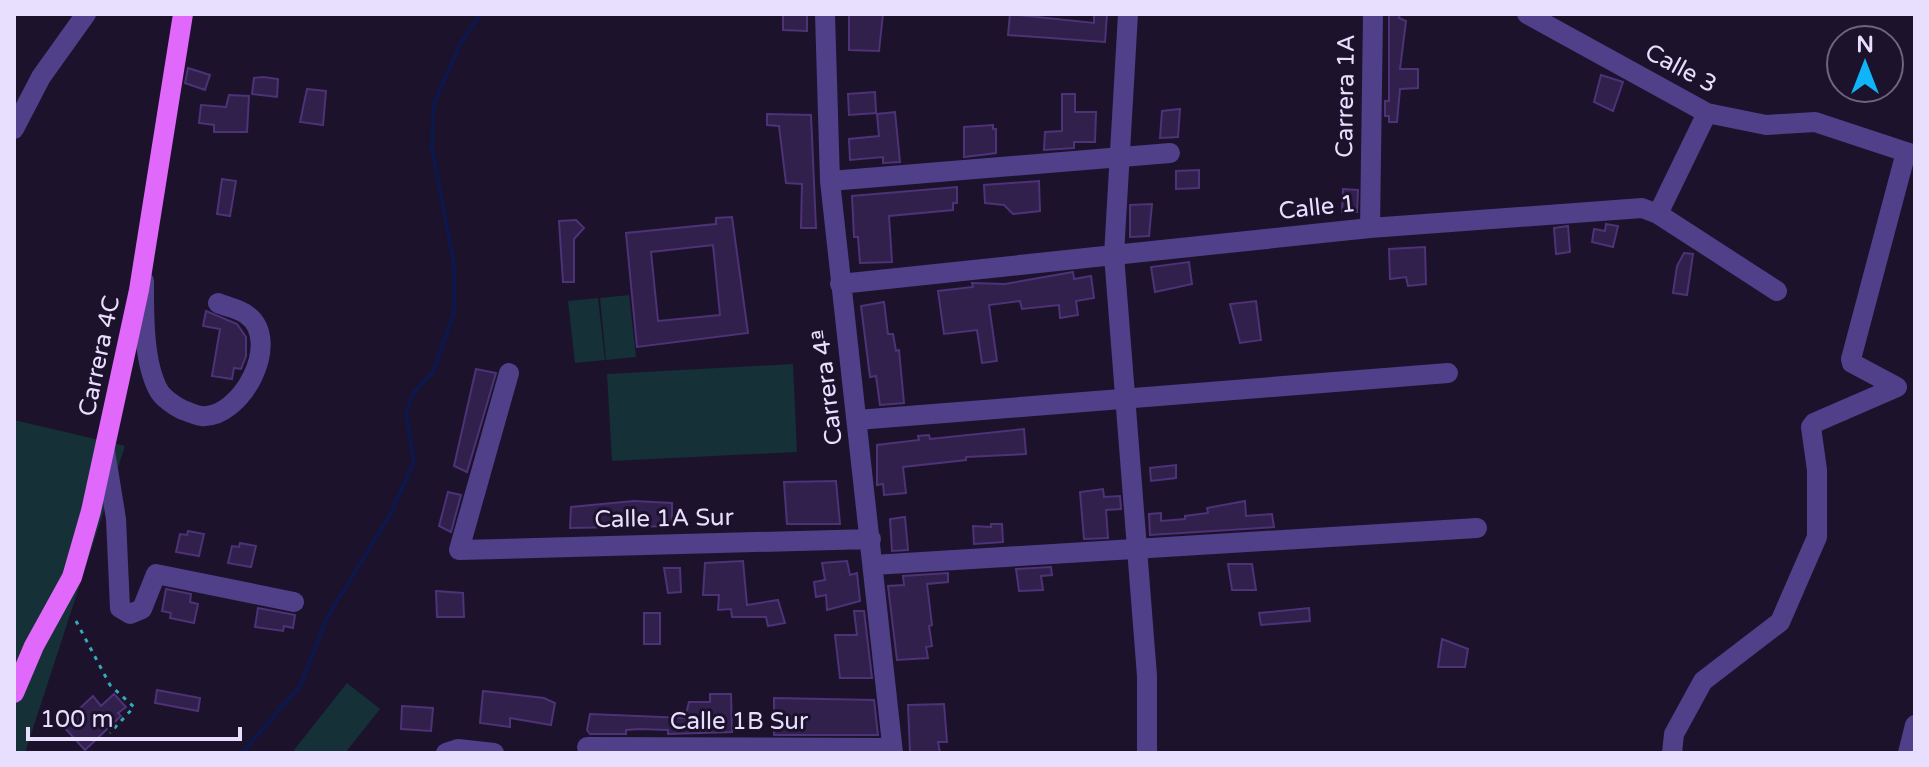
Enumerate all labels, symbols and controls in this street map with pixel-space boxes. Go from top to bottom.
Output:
north arrow [1825,24,1905,104]
text: N [1856,32,1874,58]
street label: Carrera 1A [1330,34,1361,158]
street label: Calle 3 [1640,38,1722,99]
street label: Calle 1 [1277,189,1357,226]
street label: Carrera 4C [73,293,126,419]
street label: Carrera 4ª [806,327,849,447]
street label: Calle 1A Sur [594,503,735,534]
scale bar [28,691,240,741]
text: 100 m [40,705,114,734]
street label: Calle 1B Sur [670,707,809,736]

